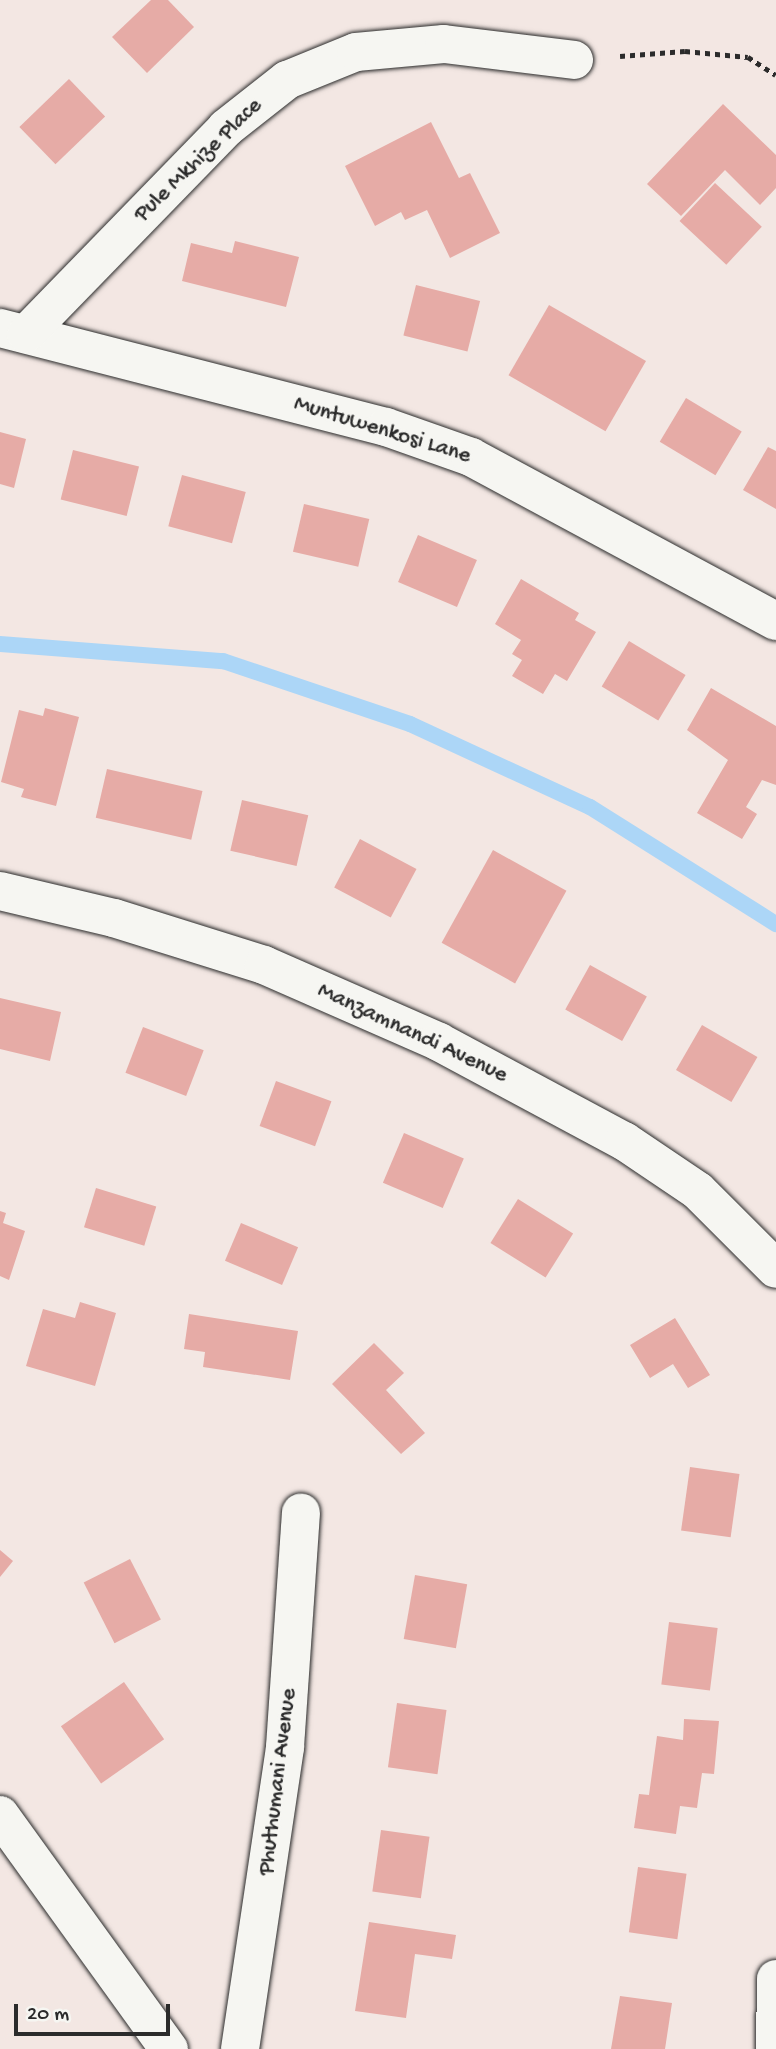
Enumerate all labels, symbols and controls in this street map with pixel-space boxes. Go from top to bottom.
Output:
street label: Pule Mkhize Place [129,93,269,229]
street label: Muntuwenkosi Lane [290,391,474,471]
street label: Manzamnandi Avenue [313,978,511,1090]
street label: Phuthumani Avenue [254,1687,304,1877]
scale bar [18,1990,173,2034]
text: 20 m [27,2003,69,2028]

